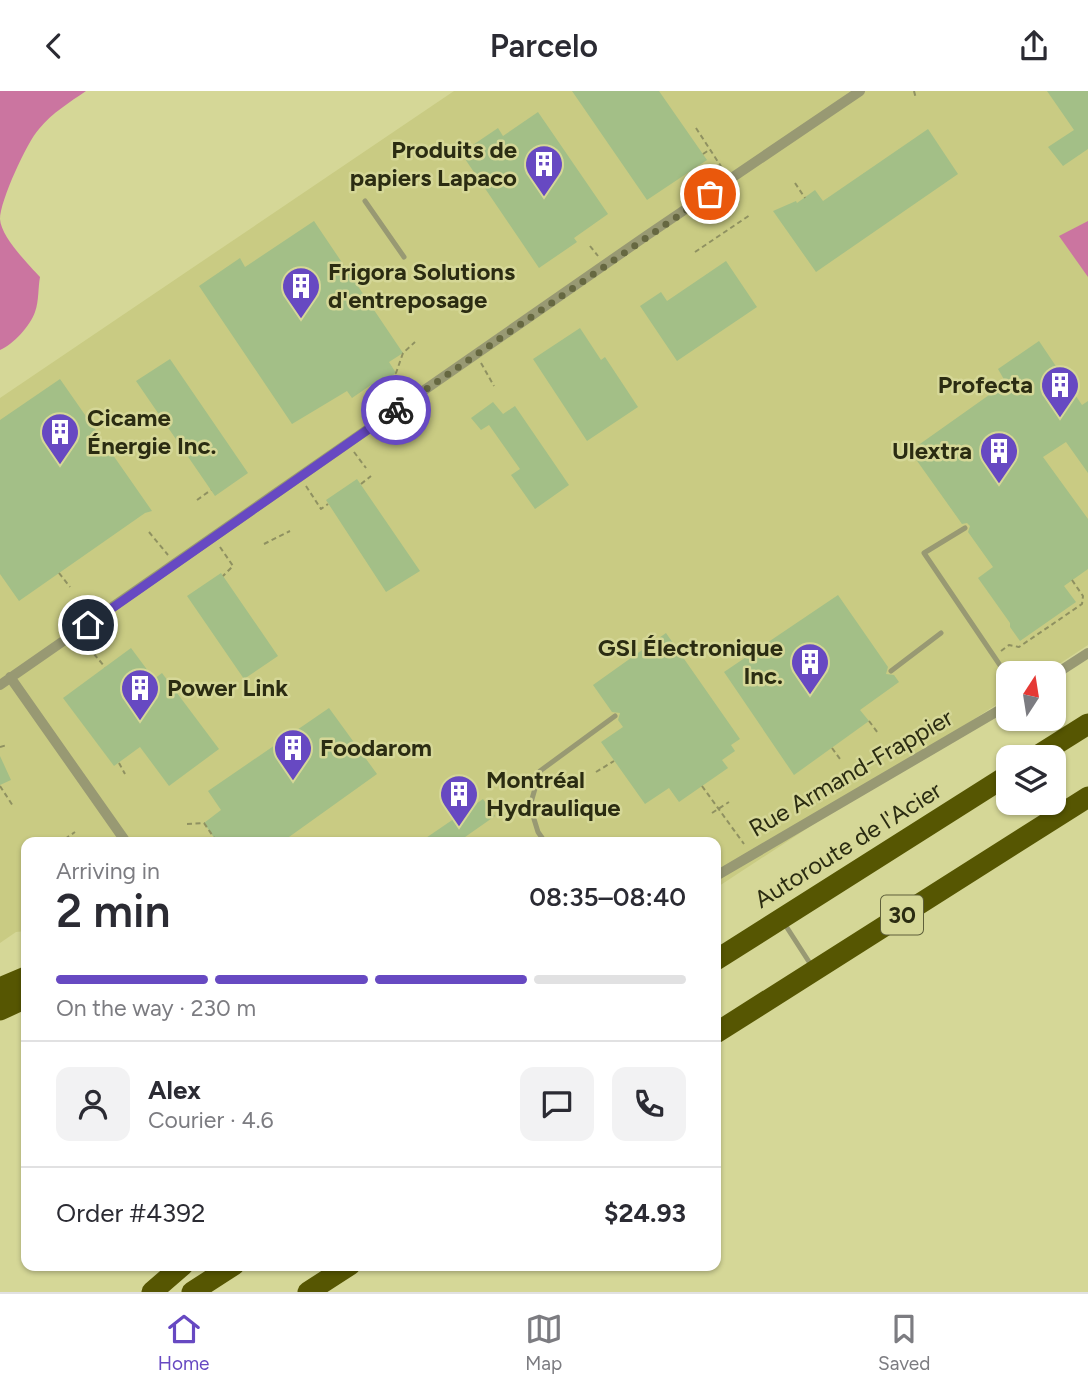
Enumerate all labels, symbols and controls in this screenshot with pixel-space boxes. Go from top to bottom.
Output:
icon: back [35,27,73,65]
text: Parcelo [490,27,598,65]
icon: share [1015,27,1053,65]
place label: Produits de papiers Lapaco [350,135,517,192]
building icon: Produits de papiers Lapaco [523,143,565,198]
pin [680,164,740,224]
icon: bag [691,175,729,213]
place label: Frigora Solutions d'entreposage [328,257,515,314]
building icon: Frigora Solutions d'entreposage [280,265,322,320]
building icon: Profecta [1039,364,1081,419]
place label: Profecta [938,370,1033,399]
courier [361,375,431,445]
icon: bike [377,391,415,429]
place label: Cicame Énergie Inc. [87,403,217,460]
building icon: Cicame Énergie Inc. [39,411,81,466]
building icon: Ulextra [978,430,1020,485]
place label: Ulextra [892,436,972,465]
pin [58,595,118,655]
icon: home [69,606,107,644]
place label: GSI Électronique Inc. [598,633,783,690]
building icon: GSI Électronique Inc. [789,641,831,696]
north arrow [996,661,1066,731]
map controls [996,661,1066,815]
building icon: Power Link [119,667,161,722]
place label: Power Link [167,673,288,702]
street label: Rue Armand-Frappier [744,702,958,843]
building icon: Foodarom [272,727,314,782]
place label: Foodarom [320,733,432,762]
button: layers [996,745,1066,815]
place label: Montréal Hydraulique [486,765,621,822]
building icon: Montréal Hydraulique [438,773,480,828]
street label: Autoroute de l'Acier [749,775,947,914]
text: Arriving in [56,857,160,885]
text: 08:35–08:40 [529,881,686,913]
text: 2 min [56,883,171,939]
road number: 30 [881,895,923,935]
text: On the way · 230 m [56,994,256,1022]
button: person [56,1067,130,1141]
button: chat [520,1067,594,1141]
button: phone [612,1067,686,1141]
text: Alex [148,1074,201,1106]
text: Courier · 4.6 [148,1106,274,1134]
text: Order #4392 [56,1197,206,1229]
text: $24.93 [604,1197,686,1229]
tab: Home [158,1310,209,1375]
tab: Map [525,1310,563,1375]
tab: Saved [878,1310,930,1375]

